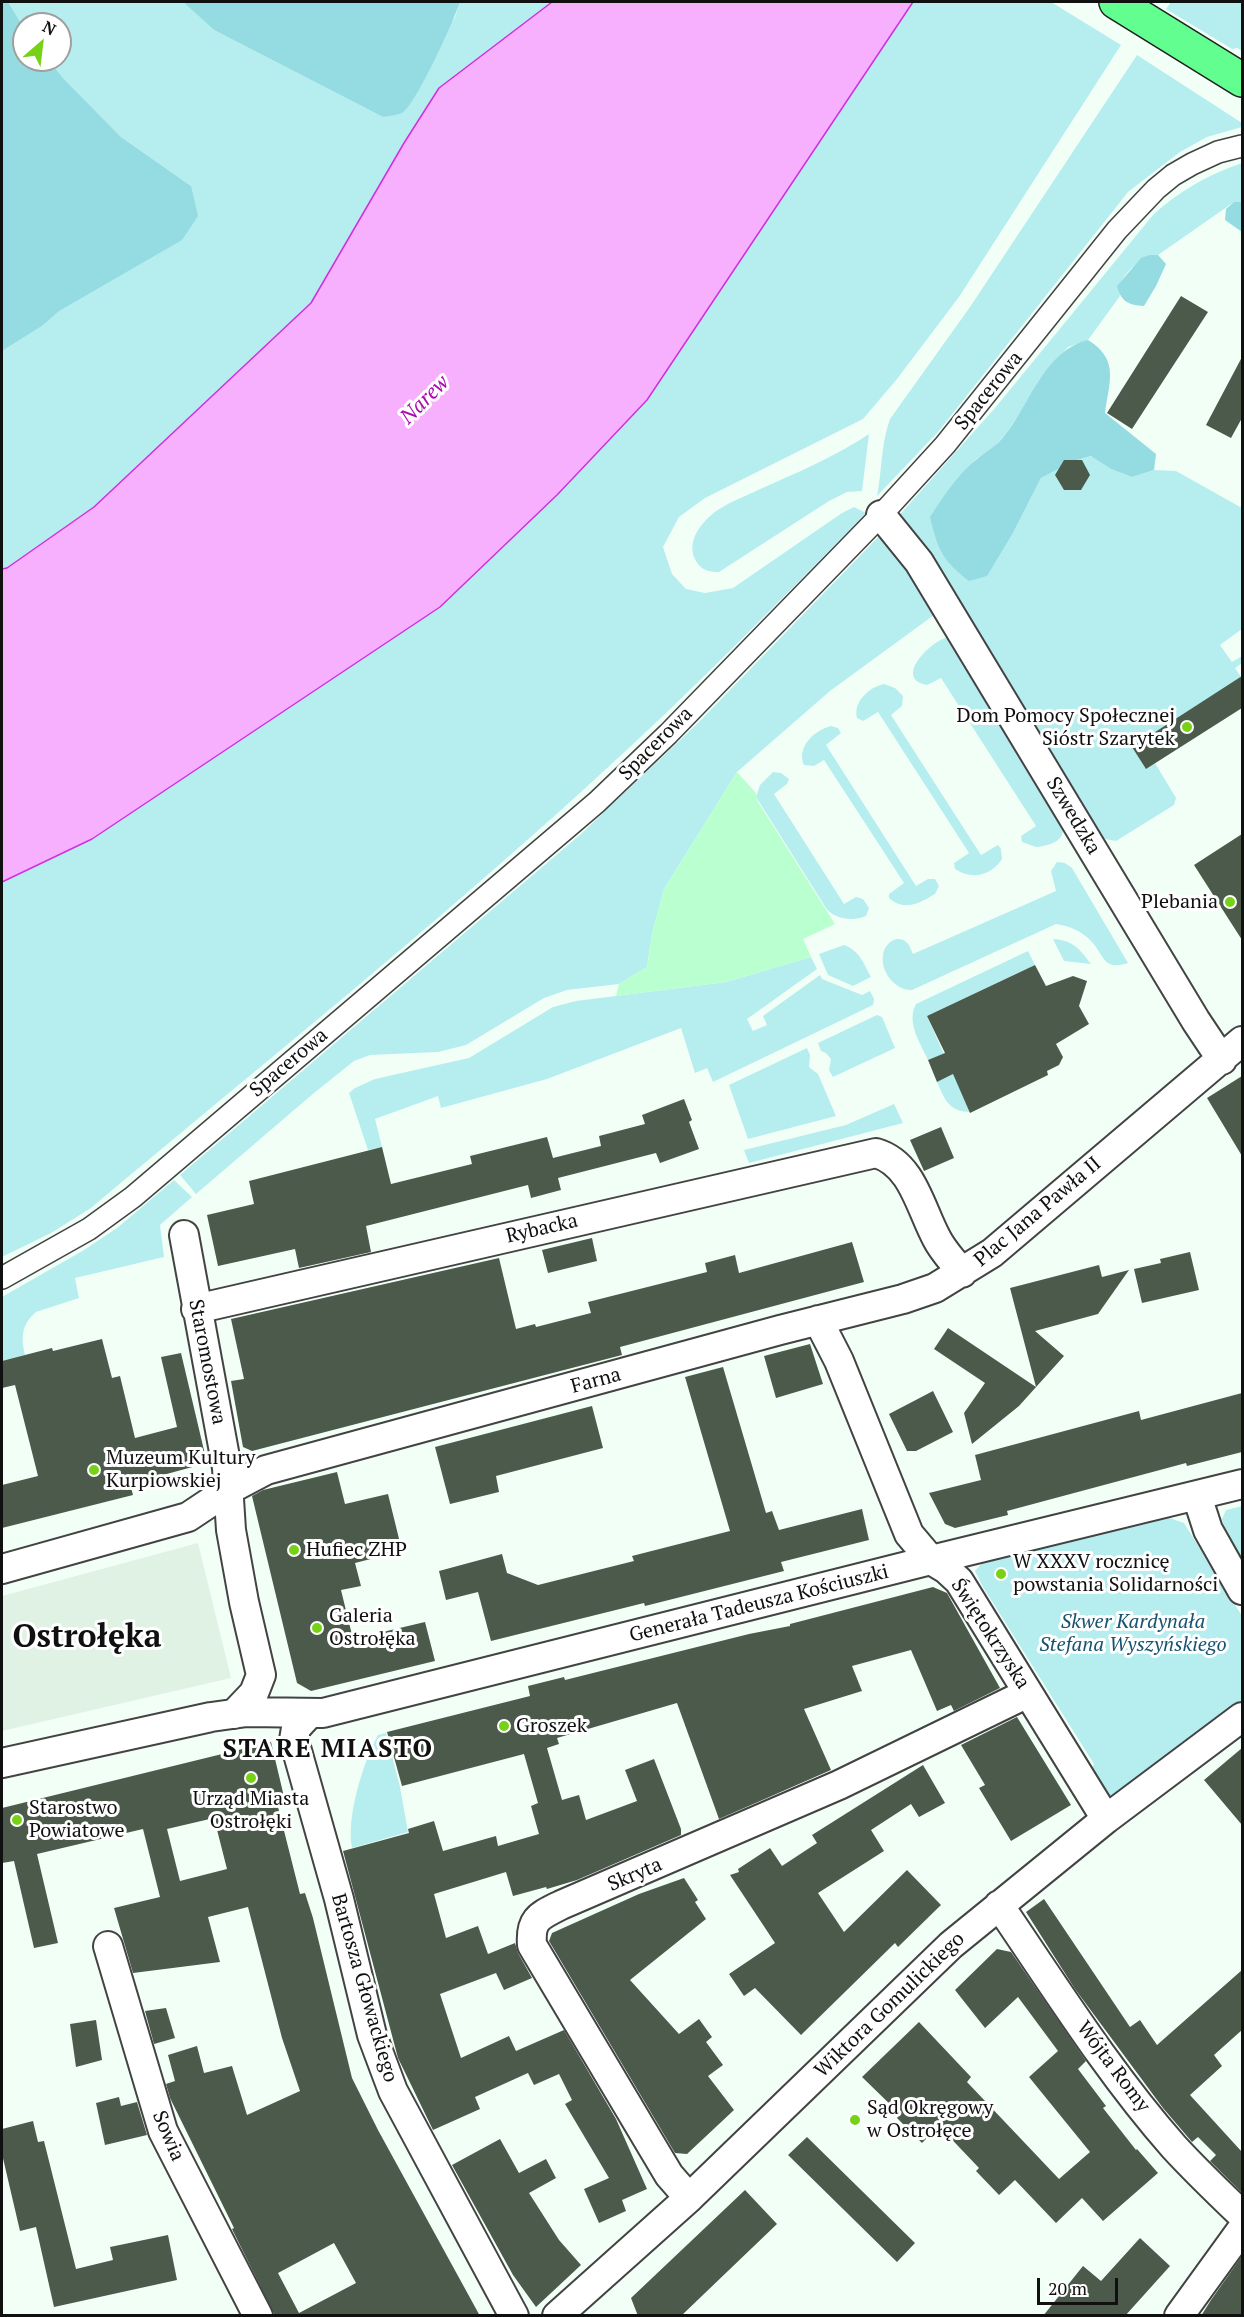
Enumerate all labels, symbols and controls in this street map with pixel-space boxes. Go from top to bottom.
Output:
north arrow [12,12,72,72]
text: N [39,15,60,40]
street label: Spacerowa [950,347,1028,435]
water label: Narew [395,370,455,430]
street label: Spacerowa [614,702,698,786]
place label: Dom Pomocy Społecznej Sióstr Szarytek [957,704,1175,751]
marker: Dom Pomocy Społecznej Sióstr Szarytek [1180,720,1194,734]
street label: Szwedzka [1041,773,1105,859]
place label: Plebania [1141,890,1218,914]
marker: Plebania [1223,895,1237,909]
street label: Spacerowa [245,1023,333,1103]
street label: Plac Jana Pawła II [970,1152,1106,1272]
street label: Rybacka [504,1209,580,1249]
street label: Staromostowa [183,1297,231,1427]
street label: Farna [568,1363,624,1399]
place label: Muzeum Kultury Kurpiowskiej [106,1446,255,1493]
marker: Muzeum Kultury Kurpiowskiej [87,1463,101,1477]
place label: Hufiec ZHP [306,1538,407,1562]
marker: Hufiec ZHP [287,1543,301,1557]
place label: W XXXV rocznicę powstania Solidarności [1013,1550,1218,1597]
street label: Generała Tadeusza Kościuszki [627,1560,891,1648]
marker: W XXXV rocznicę powstania Solidarności [994,1567,1008,1581]
street label: Świętokrzyska [945,1574,1035,1694]
place label: Galeria Ostrołęka [329,1604,416,1651]
park label: Skwer Kardynała Stefana Wyszyńskiego [1039,1610,1227,1657]
district label: Ostrołęka [12,1619,162,1657]
marker: Galeria Ostrołęka [310,1621,324,1635]
place label: Groszek [516,1714,587,1738]
marker: Groszek [497,1719,511,1733]
district label: STARE MIASTO [222,1734,434,1766]
marker: Urząd Miasta Ostrołęki [244,1771,258,1785]
place label: Urząd Miasta Ostrołęki [193,1787,309,1834]
place label: Starostwo Powiatowe [29,1796,124,1843]
marker: Starostwo Powiatowe [10,1813,24,1827]
street label: Skryta [604,1853,666,1897]
street label: Bartosza Głowackiego [326,1891,402,2085]
street label: Wiktora Gomulickiego [810,1927,970,2083]
street label: Wójta Romy [1071,2017,1155,2117]
place label: Sąd Okręgowy w Ostrołęce [867,2096,993,2143]
street label: Sowia [147,2107,189,2165]
marker: Sąd Okręgowy w Ostrołęce [848,2113,862,2127]
scale bar [1040,2266,1121,2304]
text: 20 m [1048,2276,1087,2300]

